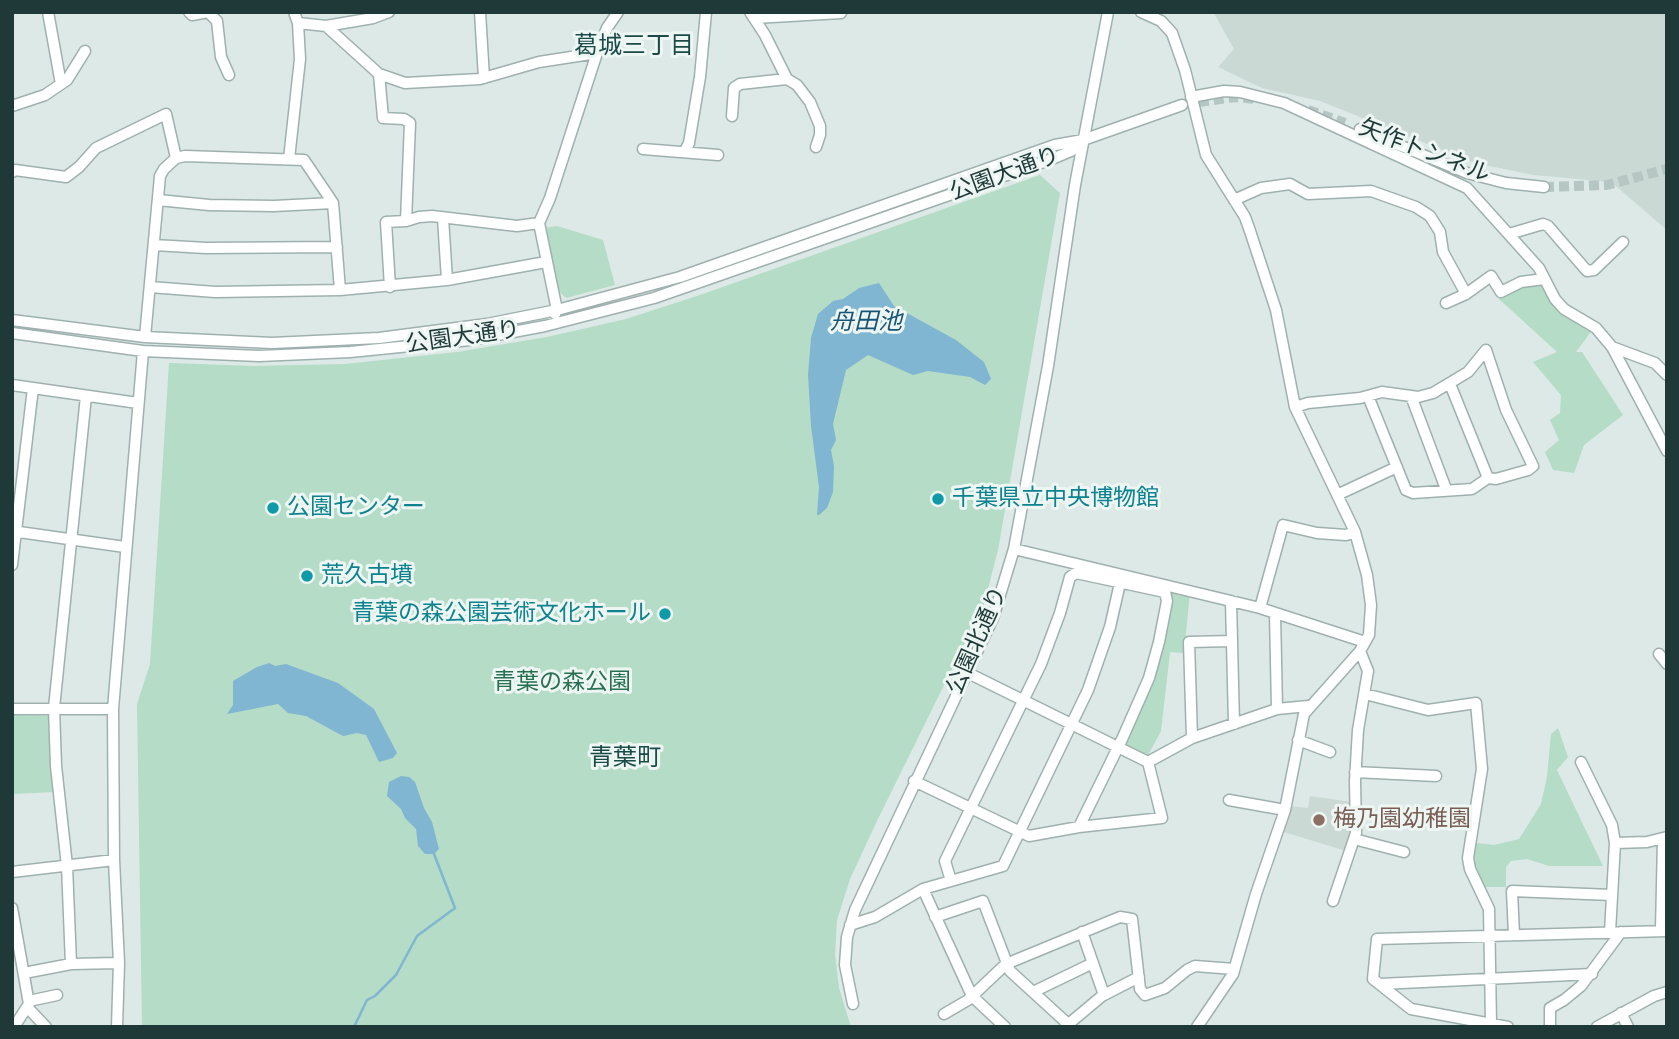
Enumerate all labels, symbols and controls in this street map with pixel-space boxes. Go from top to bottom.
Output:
district label: 葛城三丁目 [574,33,694,61]
street label: 矢作トンネル [1355,114,1493,190]
street label: 公園大通り [946,142,1064,208]
water label: 舟田池 [830,309,902,337]
street label: 公園大通り [404,316,522,360]
place label: 千葉県立中央博物館 [952,485,1159,513]
marker: 千葉県立中央博物館 [930,491,946,507]
place label: 公園センター [287,494,425,522]
marker: 公園センター [265,500,281,516]
place label: 荒久古墳 [321,562,413,590]
marker: 荒久古墳 [299,568,315,584]
street label: 公園北通り [942,583,1014,699]
place label: 青葉の森公園芸術文化ホール [352,600,651,628]
marker: 青葉の森公園芸術文化ホール [657,606,673,622]
park label: 青葉の森公園 [493,669,631,697]
district label: 青葉町 [589,745,661,773]
place label: 梅乃園幼稚園 [1333,806,1471,834]
marker: 梅乃園幼稚園 [1311,812,1327,828]

